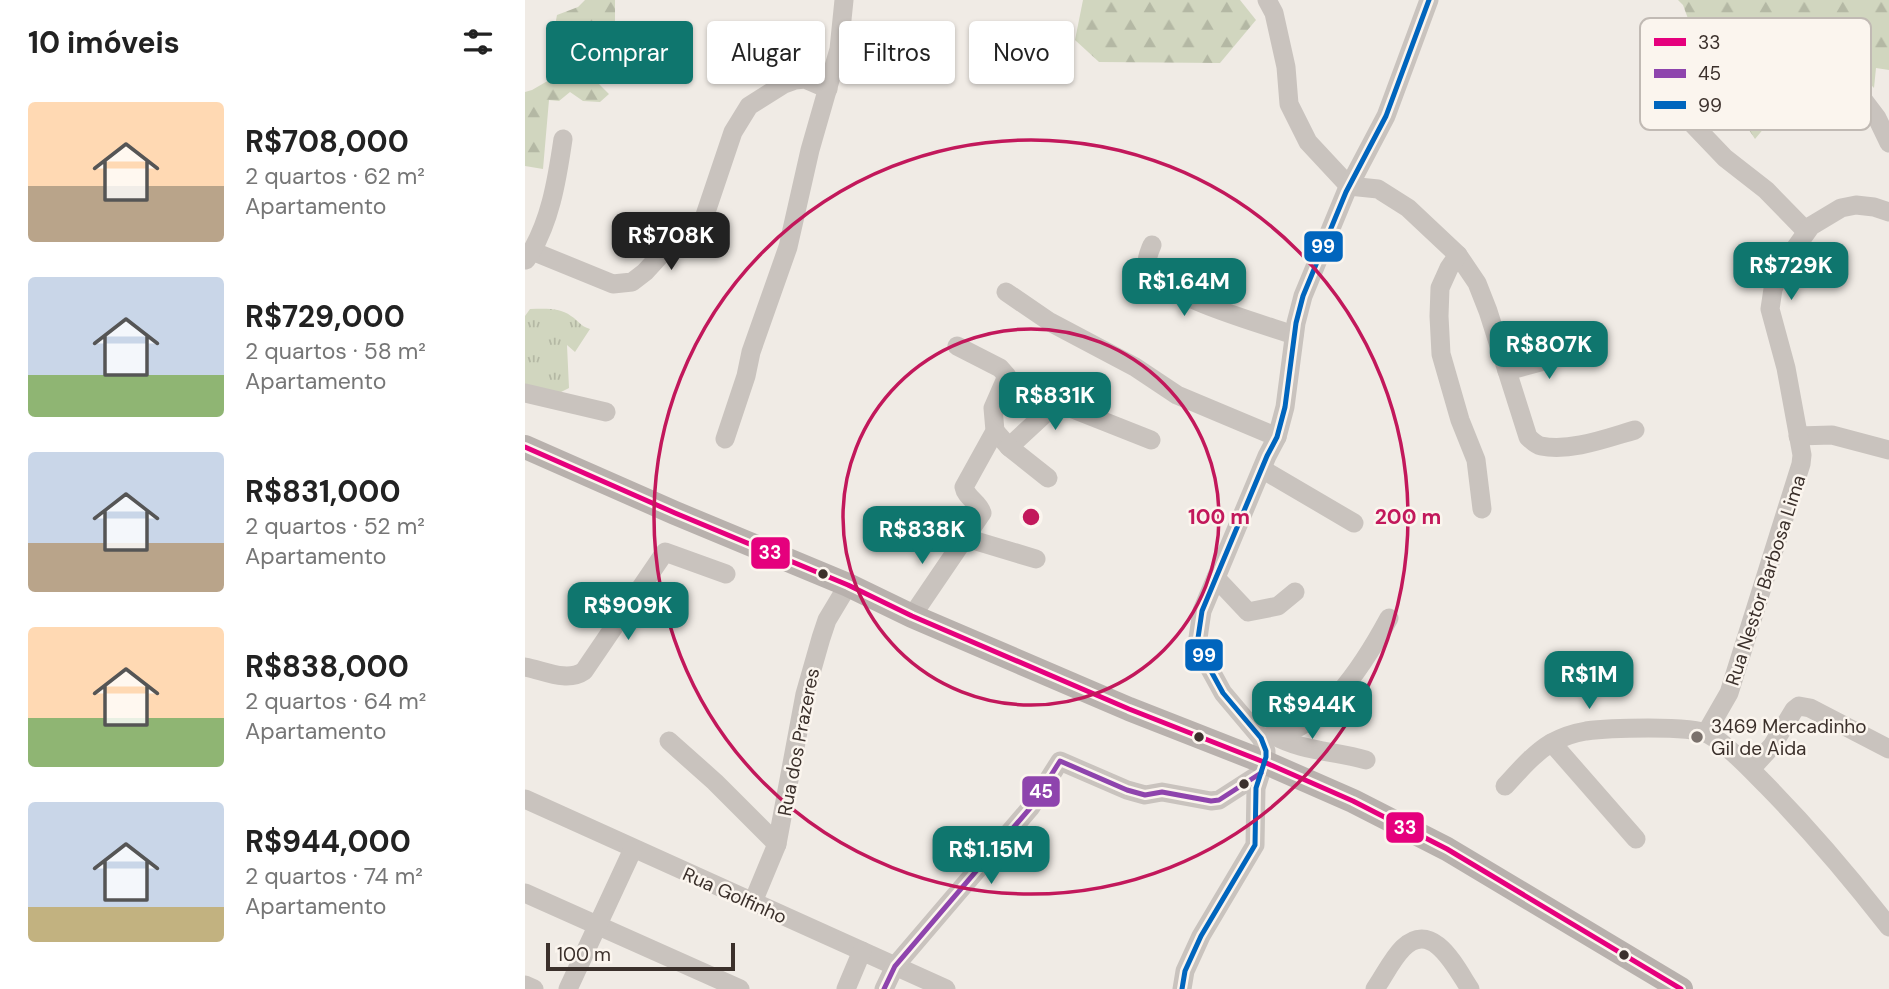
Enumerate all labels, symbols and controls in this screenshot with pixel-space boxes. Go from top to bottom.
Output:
legend [1640,18,1871,130]
chip: Comprar [546,21,693,84]
chip: Alugar [707,21,825,84]
chip: Filtros [839,21,955,84]
chip: Novo [969,21,1074,84]
text: 10 imóveis [28,23,180,62]
icon: filters [459,23,497,61]
text: 33 [1698,30,1720,55]
text: 45 [1698,61,1721,86]
text: 99 [1698,93,1722,118]
text: R$708,000 [245,122,409,161]
icon: home [84,130,168,214]
text: 2 quartos · 62 m² [245,161,425,191]
text: Apartamento [245,191,386,221]
pin: R$708K [614,212,728,272]
text: R$708K [628,220,714,250]
line badge: 99 [1303,230,1344,263]
text: 99 [1311,234,1335,259]
pin: R$729K [1734,243,1848,302]
text: R$729K [1749,250,1833,280]
pin: R$1.64M [1119,258,1249,318]
text: R$1.64M [1138,266,1230,296]
text: R$729,000 [245,297,405,336]
icon: home [84,305,168,389]
pin: R$807K [1492,322,1606,381]
text: R$807K [1506,329,1592,359]
text: 2 quartos · 58 m² [245,336,426,366]
text: Apartamento [245,366,386,396]
pin: R$831K [998,372,1112,432]
text: R$831K [1015,380,1095,410]
text: R$831,000 [245,472,401,511]
street label: Rua Nestor Barbosa Lima [1720,472,1811,689]
icon: home [84,480,168,564]
text: 100 m [1188,503,1250,531]
text: 200 m [1375,503,1441,531]
centre of rings [1019,505,1043,529]
pin: R$838K [865,506,979,566]
text: 2 quartos · 52 m² [245,511,425,541]
text: R$838K [879,514,965,544]
line badge: 33 [750,536,791,570]
text: 33 [759,540,781,565]
text: Apartamento [245,541,386,571]
unlabelled marker [816,567,830,581]
pin: R$909K [571,582,685,642]
text: R$909K [584,590,672,620]
line badge: 99 [1184,638,1224,672]
text: 99 [1192,643,1216,668]
text: R$838,000 [245,647,409,686]
pin: R$1M [1548,652,1630,711]
icon: home [84,655,168,739]
text: R$1M [1560,659,1618,689]
street label: Rua dos Prazeres [772,666,825,818]
pin: R$944K [1255,682,1369,741]
text: 2 quartos · 64 m² [245,686,426,716]
text: R$944K [1268,689,1356,719]
place label: 3469 Mercadinho Gil de Aida [1711,714,1867,761]
text: Apartamento [245,716,386,746]
marker: 3469 Mercadinho Gil de Aida [1689,729,1705,745]
unlabelled marker [1192,730,1206,744]
line badge: 45 [1021,775,1061,808]
unlabelled marker [1237,777,1251,791]
text: 45 [1029,779,1053,804]
line badge: 33 [1385,811,1425,844]
text: 33 [1394,815,1416,840]
text: R$944,000 [245,822,411,861]
pin: R$1.15M [926,826,1056,886]
icon: home [84,830,168,914]
text: R$1.15M [949,834,1033,864]
text: 2 quartos · 74 m² [245,861,423,891]
street label: Rua Golfinho [679,861,791,930]
text: Apartamento [245,891,386,921]
scale bar [546,940,735,972]
text: 100 m [557,942,611,967]
unlabelled marker [1617,948,1631,962]

